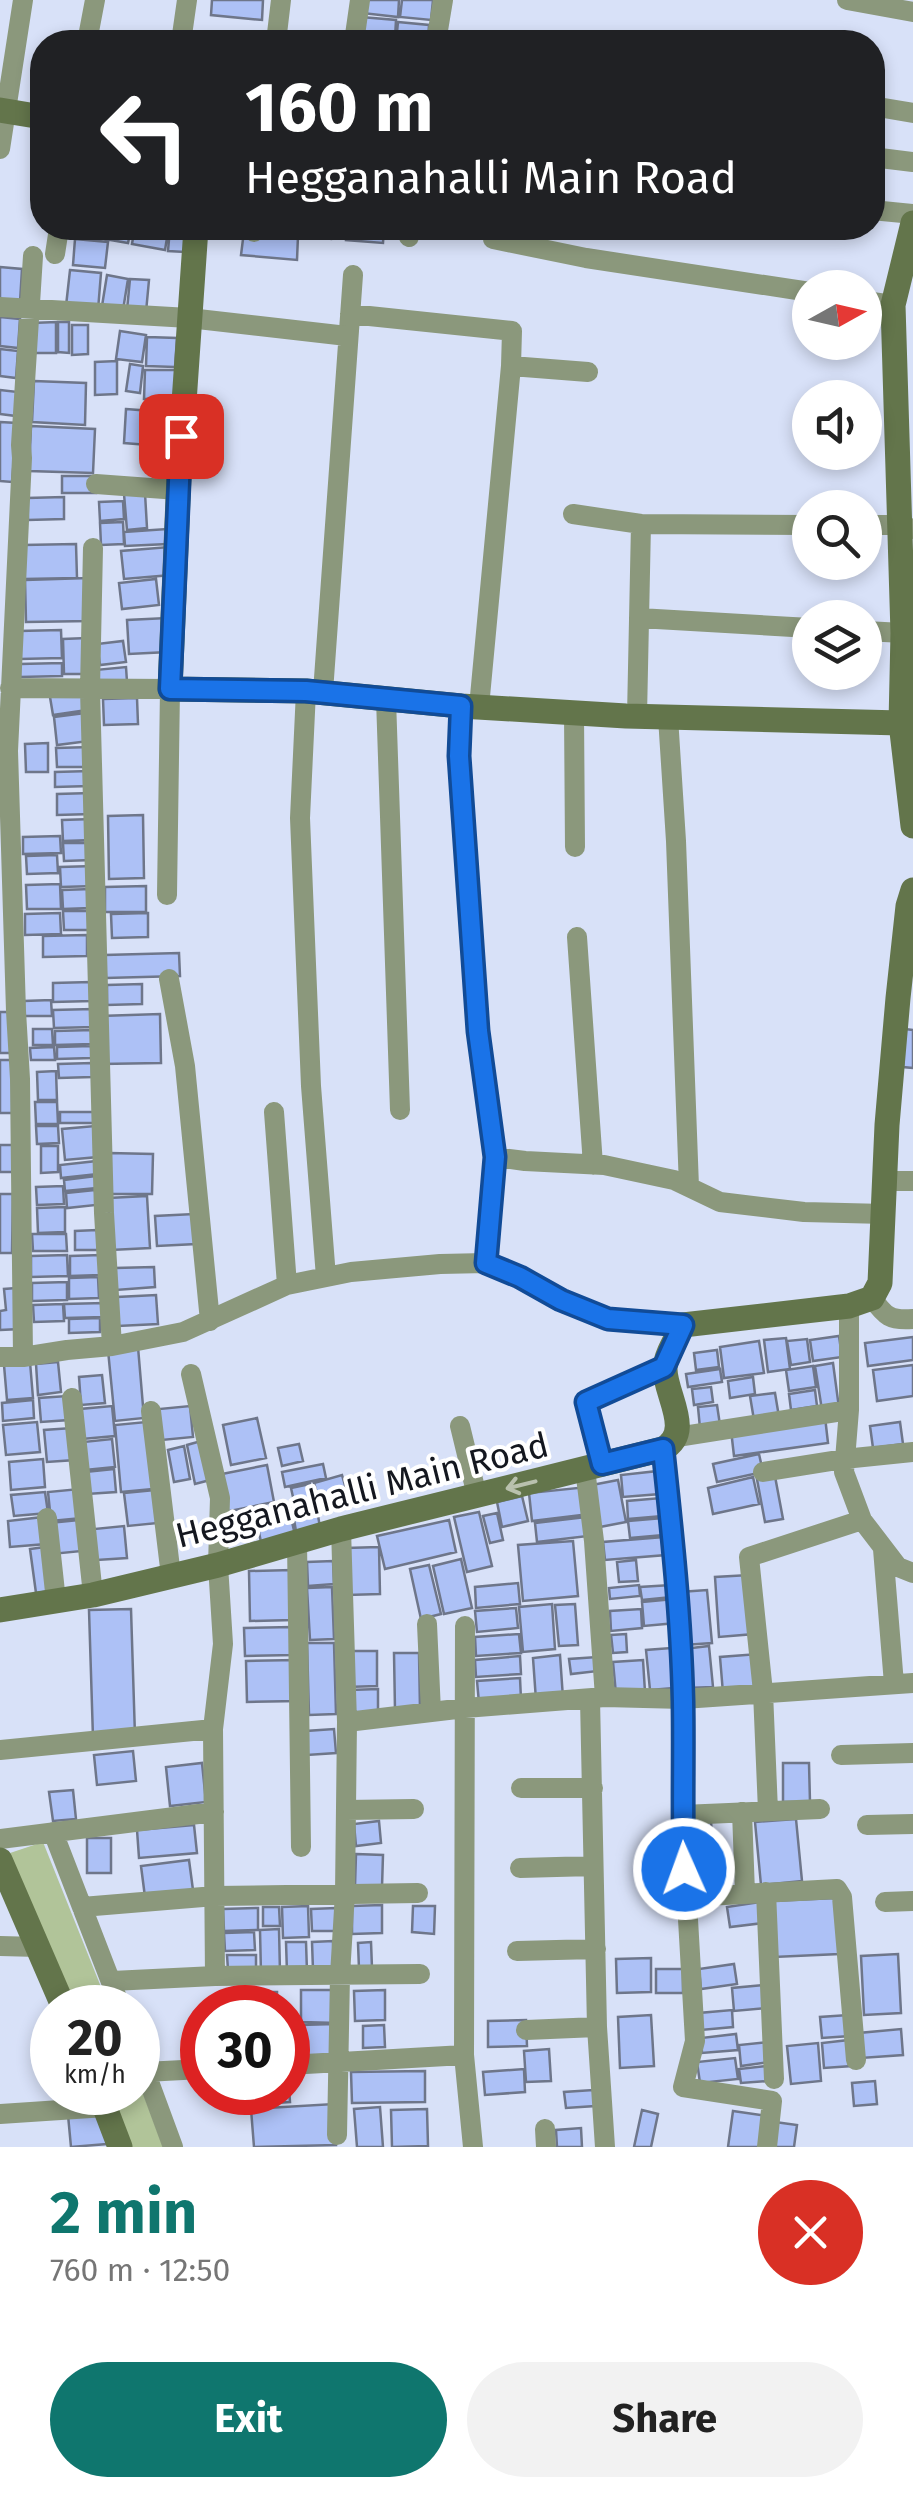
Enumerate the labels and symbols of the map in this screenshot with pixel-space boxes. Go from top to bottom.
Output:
north arrow [792,270,882,360]
pin [139,394,224,479]
street label: Hegganahalli Main Road [171,1423,553,1557]
one-way arrow [506,1477,538,1495]
position arrow [632,1817,736,1921]
speed limit sign: 30 [180,1985,310,2115]

